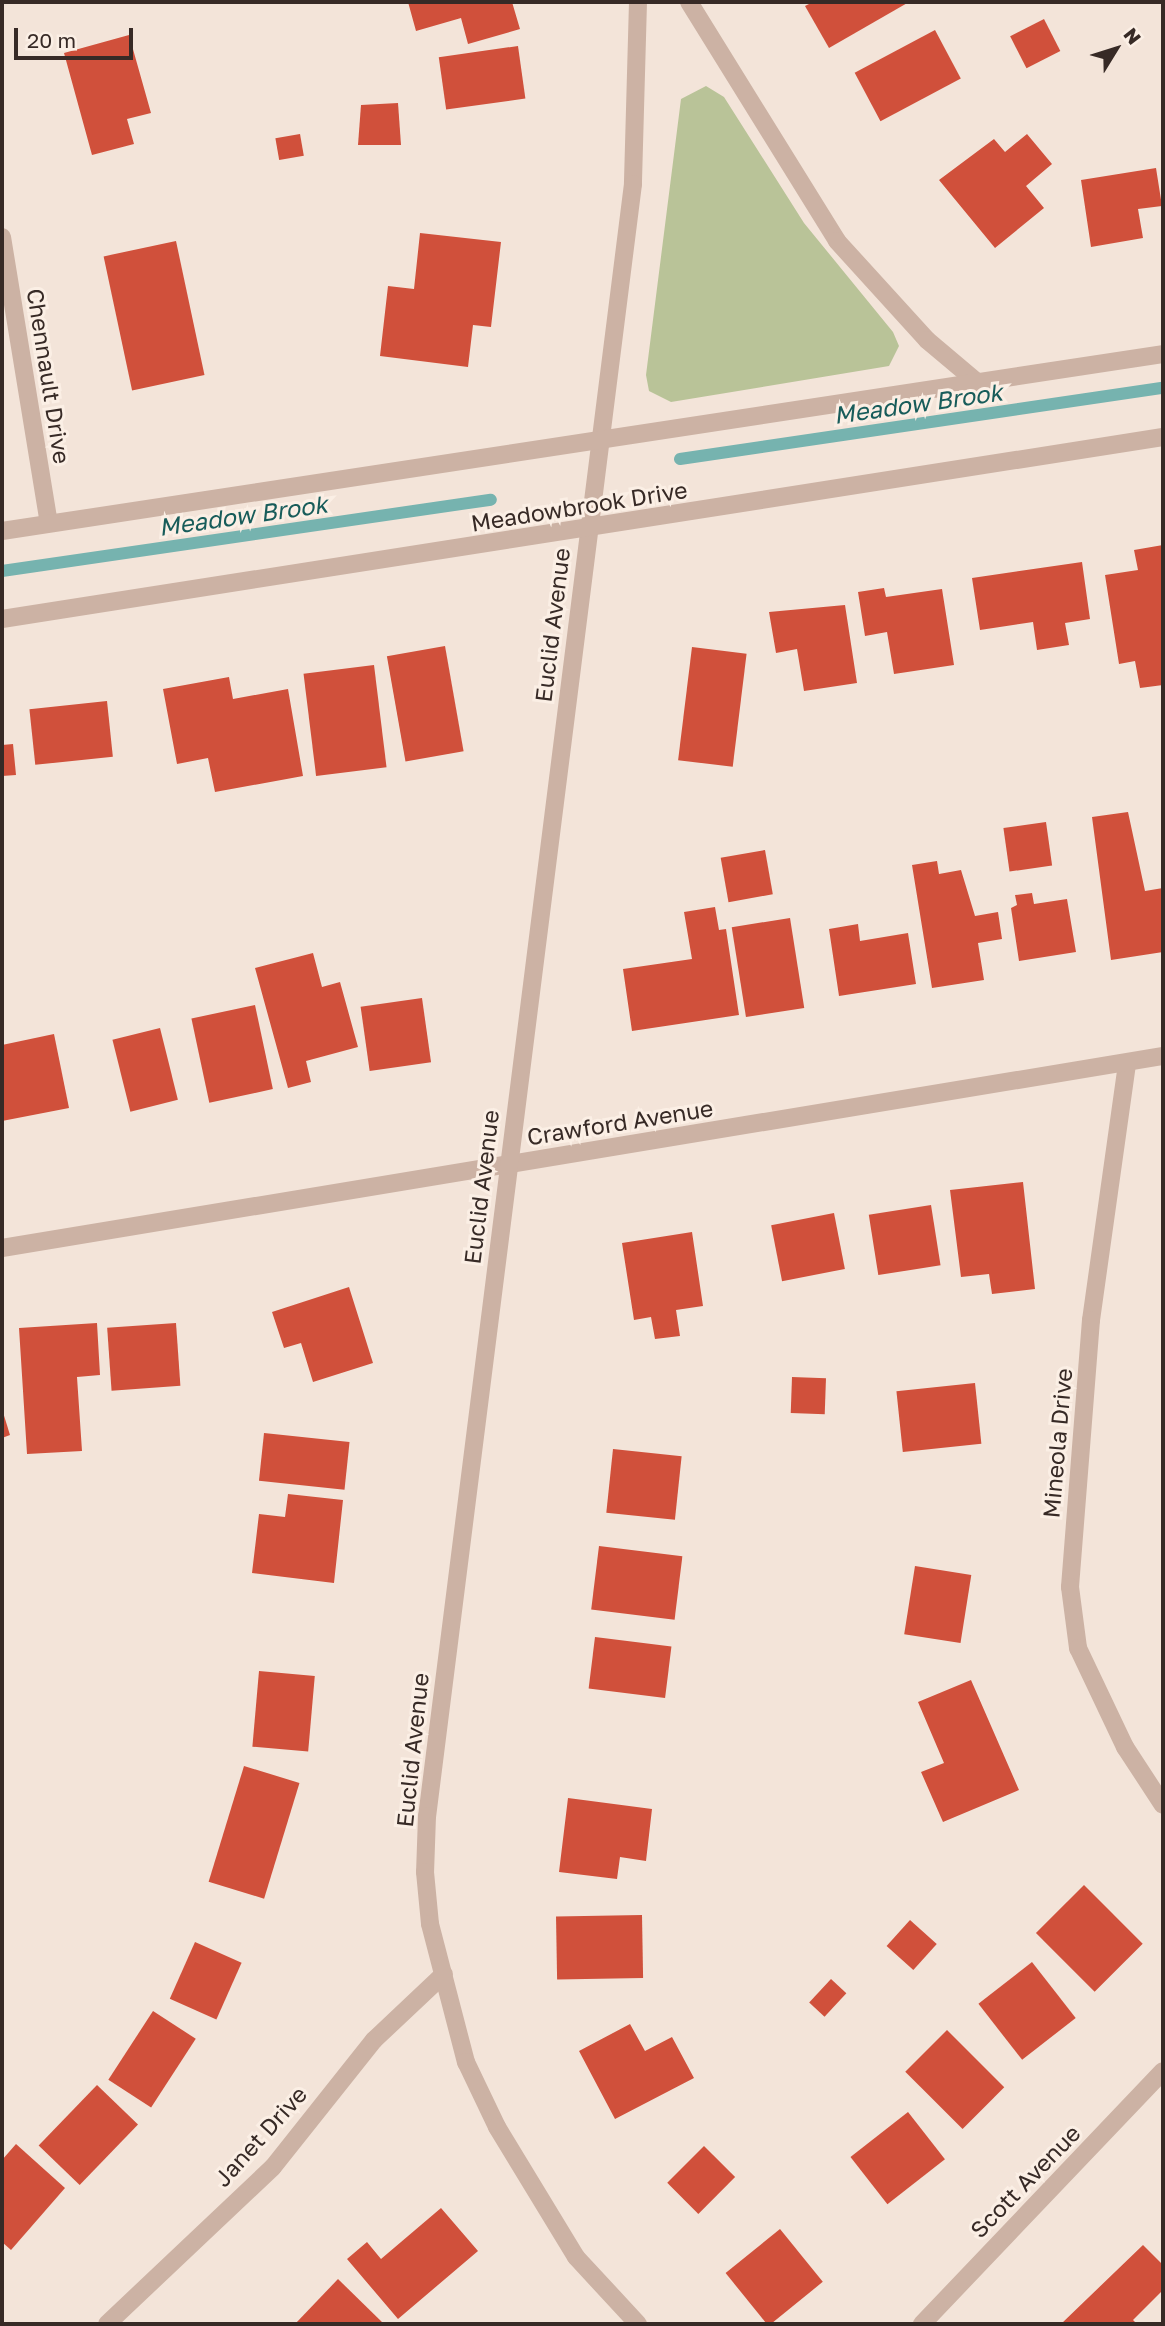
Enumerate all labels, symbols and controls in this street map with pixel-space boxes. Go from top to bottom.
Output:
scale bar [18,14,136,58]
north arrow [1081,14,1151,84]
text: N [1119,23,1146,49]
text: 20 m [27,27,76,53]
street label: Chennault Drive [22,286,76,466]
water label: Meadow Brook [832,377,1004,429]
street label: Meadowbrook Drive [469,475,689,537]
water label: Meadow Brook [157,489,329,541]
street label: Euclid Avenue [529,546,575,704]
street label: Crawford Avenue [525,1094,715,1150]
street label: Euclid Avenue [458,1108,504,1266]
street label: Mineola Drive [1037,1367,1077,1519]
street label: Euclid Avenue [390,1671,434,1829]
street label: Janet Drive [208,2080,312,2192]
street label: Scott Avenue [964,2119,1086,2243]

